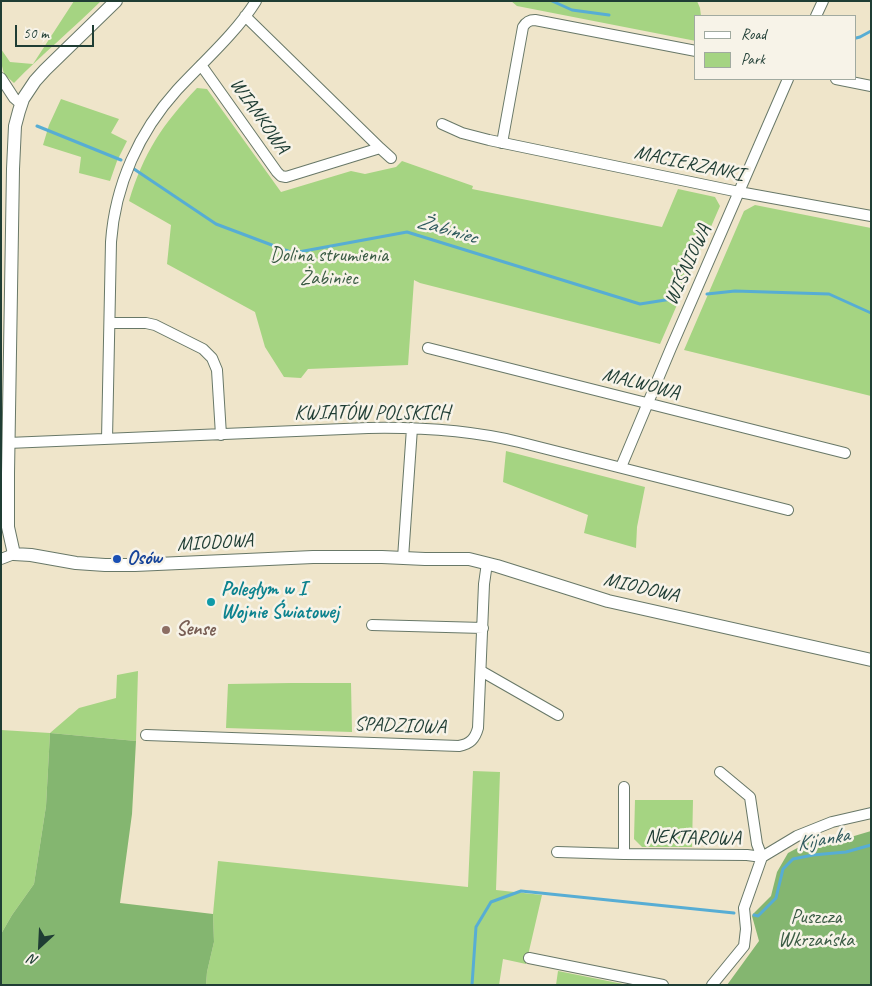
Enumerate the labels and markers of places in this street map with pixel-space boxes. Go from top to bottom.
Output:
place label: Osów [127,547,162,571]
marker: Osów [111,553,123,565]
place label: Poległym w I Wojnie Światowej [221,578,339,625]
marker: Poległym w I Wojnie Światowej [205,596,217,608]
place label: Sense [176,618,215,642]
marker: Sense [160,624,172,636]

